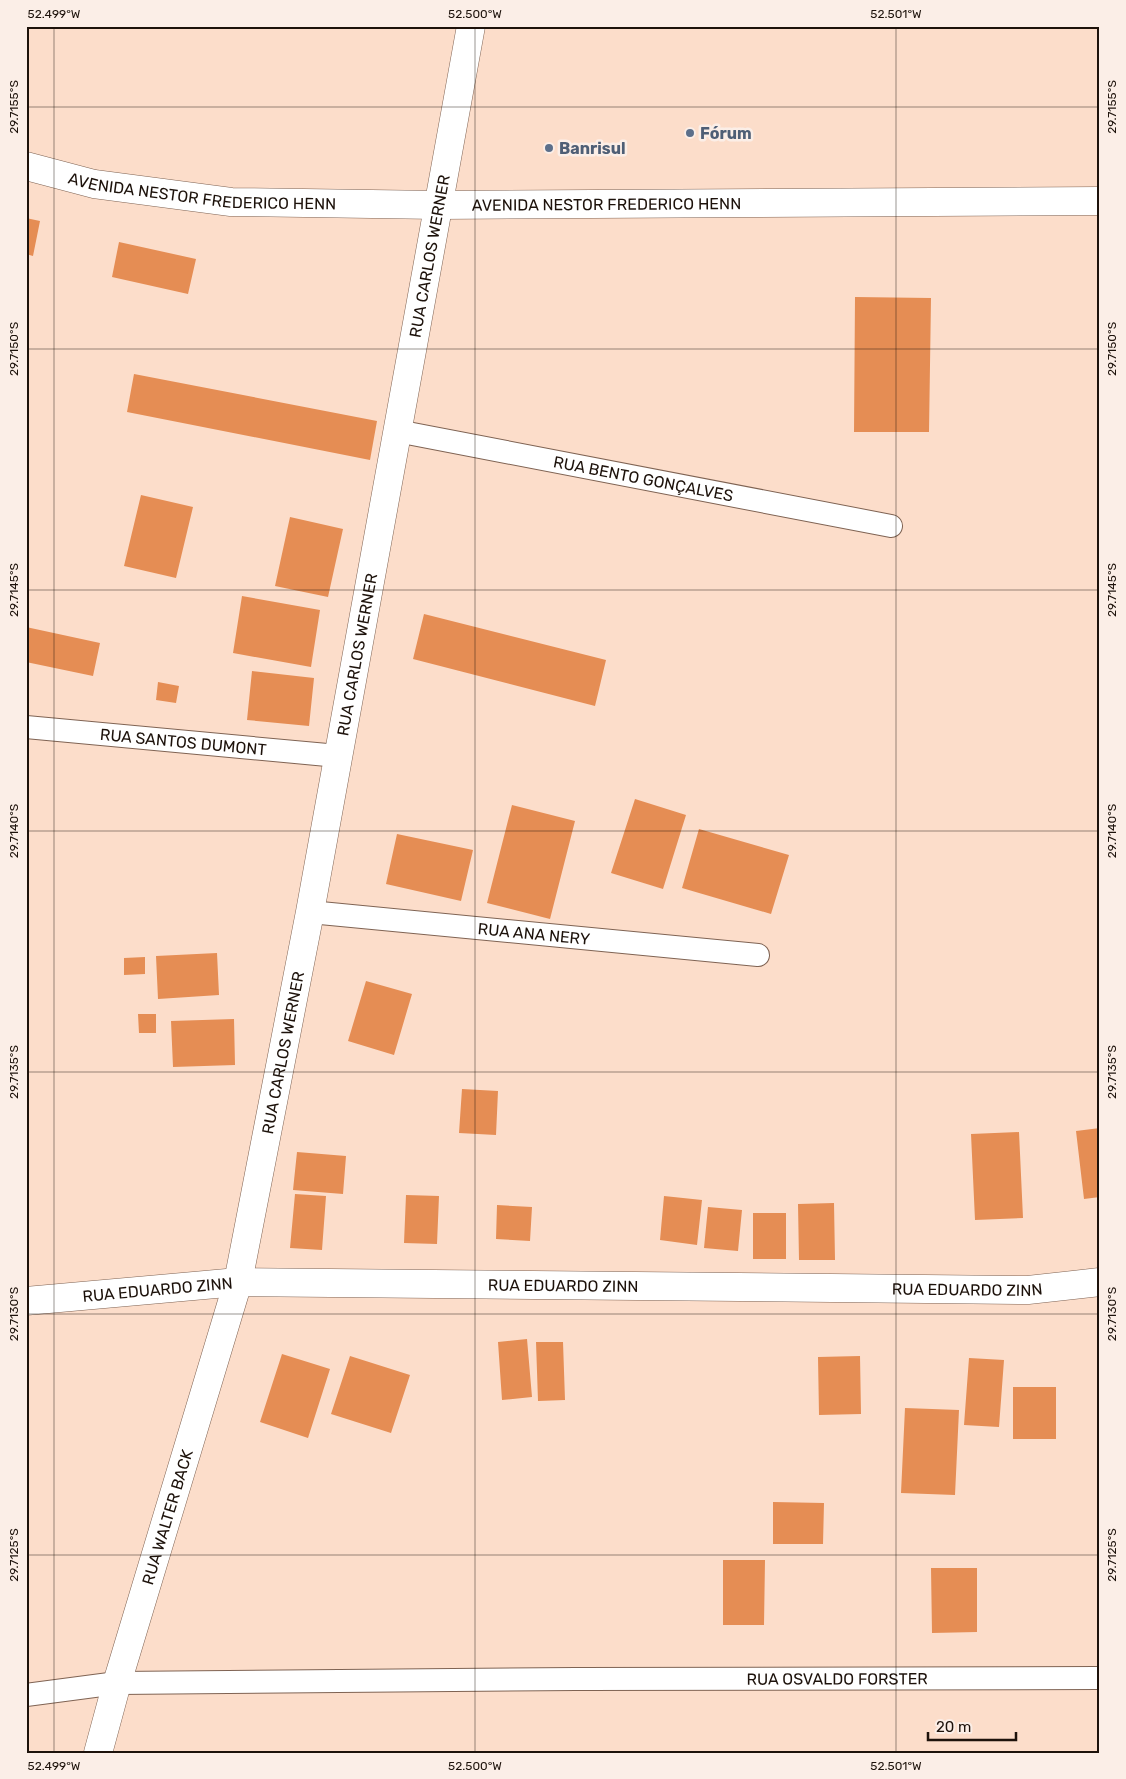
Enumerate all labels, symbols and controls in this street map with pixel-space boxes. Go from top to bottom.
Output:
text: 52.499°W [28,7,81,21]
text: 52.500°W [448,7,502,21]
text: 52.501°W [870,7,922,21]
text: 29.7155°S [7,80,21,134]
text: 29.7155°S [1105,80,1119,134]
place label: Fórum [700,124,752,143]
marker: Fórum [684,127,696,139]
place label: Banrisul [559,139,626,158]
marker: Banrisul [543,142,555,154]
street label: AVENIDA NESTOR FREDERICO HENN [66,169,336,214]
street label: RUA CARLOS WERNER [406,173,454,339]
street label: AVENIDA NESTOR FREDERICO HENN [472,194,741,215]
text: 29.7150°S [7,322,21,376]
text: 29.7150°S [1105,322,1119,376]
street label: RUA BENTO GONÇALVES [552,452,735,505]
text: 29.7145°S [7,563,21,617]
text: 29.7145°S [1105,563,1119,617]
street label: RUA CARLOS WERNER [333,572,381,738]
street label: RUA SANTOS DUMONT [99,725,267,759]
text: 29.7140°S [7,804,21,858]
text: 29.7140°S [1105,804,1119,858]
street label: RUA ANA NERY [477,919,591,949]
street label: RUA CARLOS WERNER [258,970,308,1136]
text: 29.7135°S [7,1045,21,1099]
text: 29.7135°S [1105,1045,1119,1099]
street label: RUA EDUARDO ZINN [82,1274,233,1306]
street label: RUA EDUARDO ZINN [488,1276,639,1296]
street label: RUA EDUARDO ZINN [892,1279,1043,1300]
text: 29.7130°S [7,1287,21,1341]
text: 29.7130°S [1105,1287,1119,1341]
street label: RUA WALTER BACK [138,1447,197,1587]
text: 29.7125°S [7,1528,21,1582]
text: 29.7125°S [1105,1528,1119,1582]
street label: RUA OSVALDO FORSTER [747,1669,928,1689]
scale bar [928,1709,1016,1741]
text: 20 m [936,1718,971,1736]
text: 52.499°W [28,1759,81,1773]
text: 52.500°W [448,1759,502,1773]
text: 52.501°W [870,1759,922,1773]

